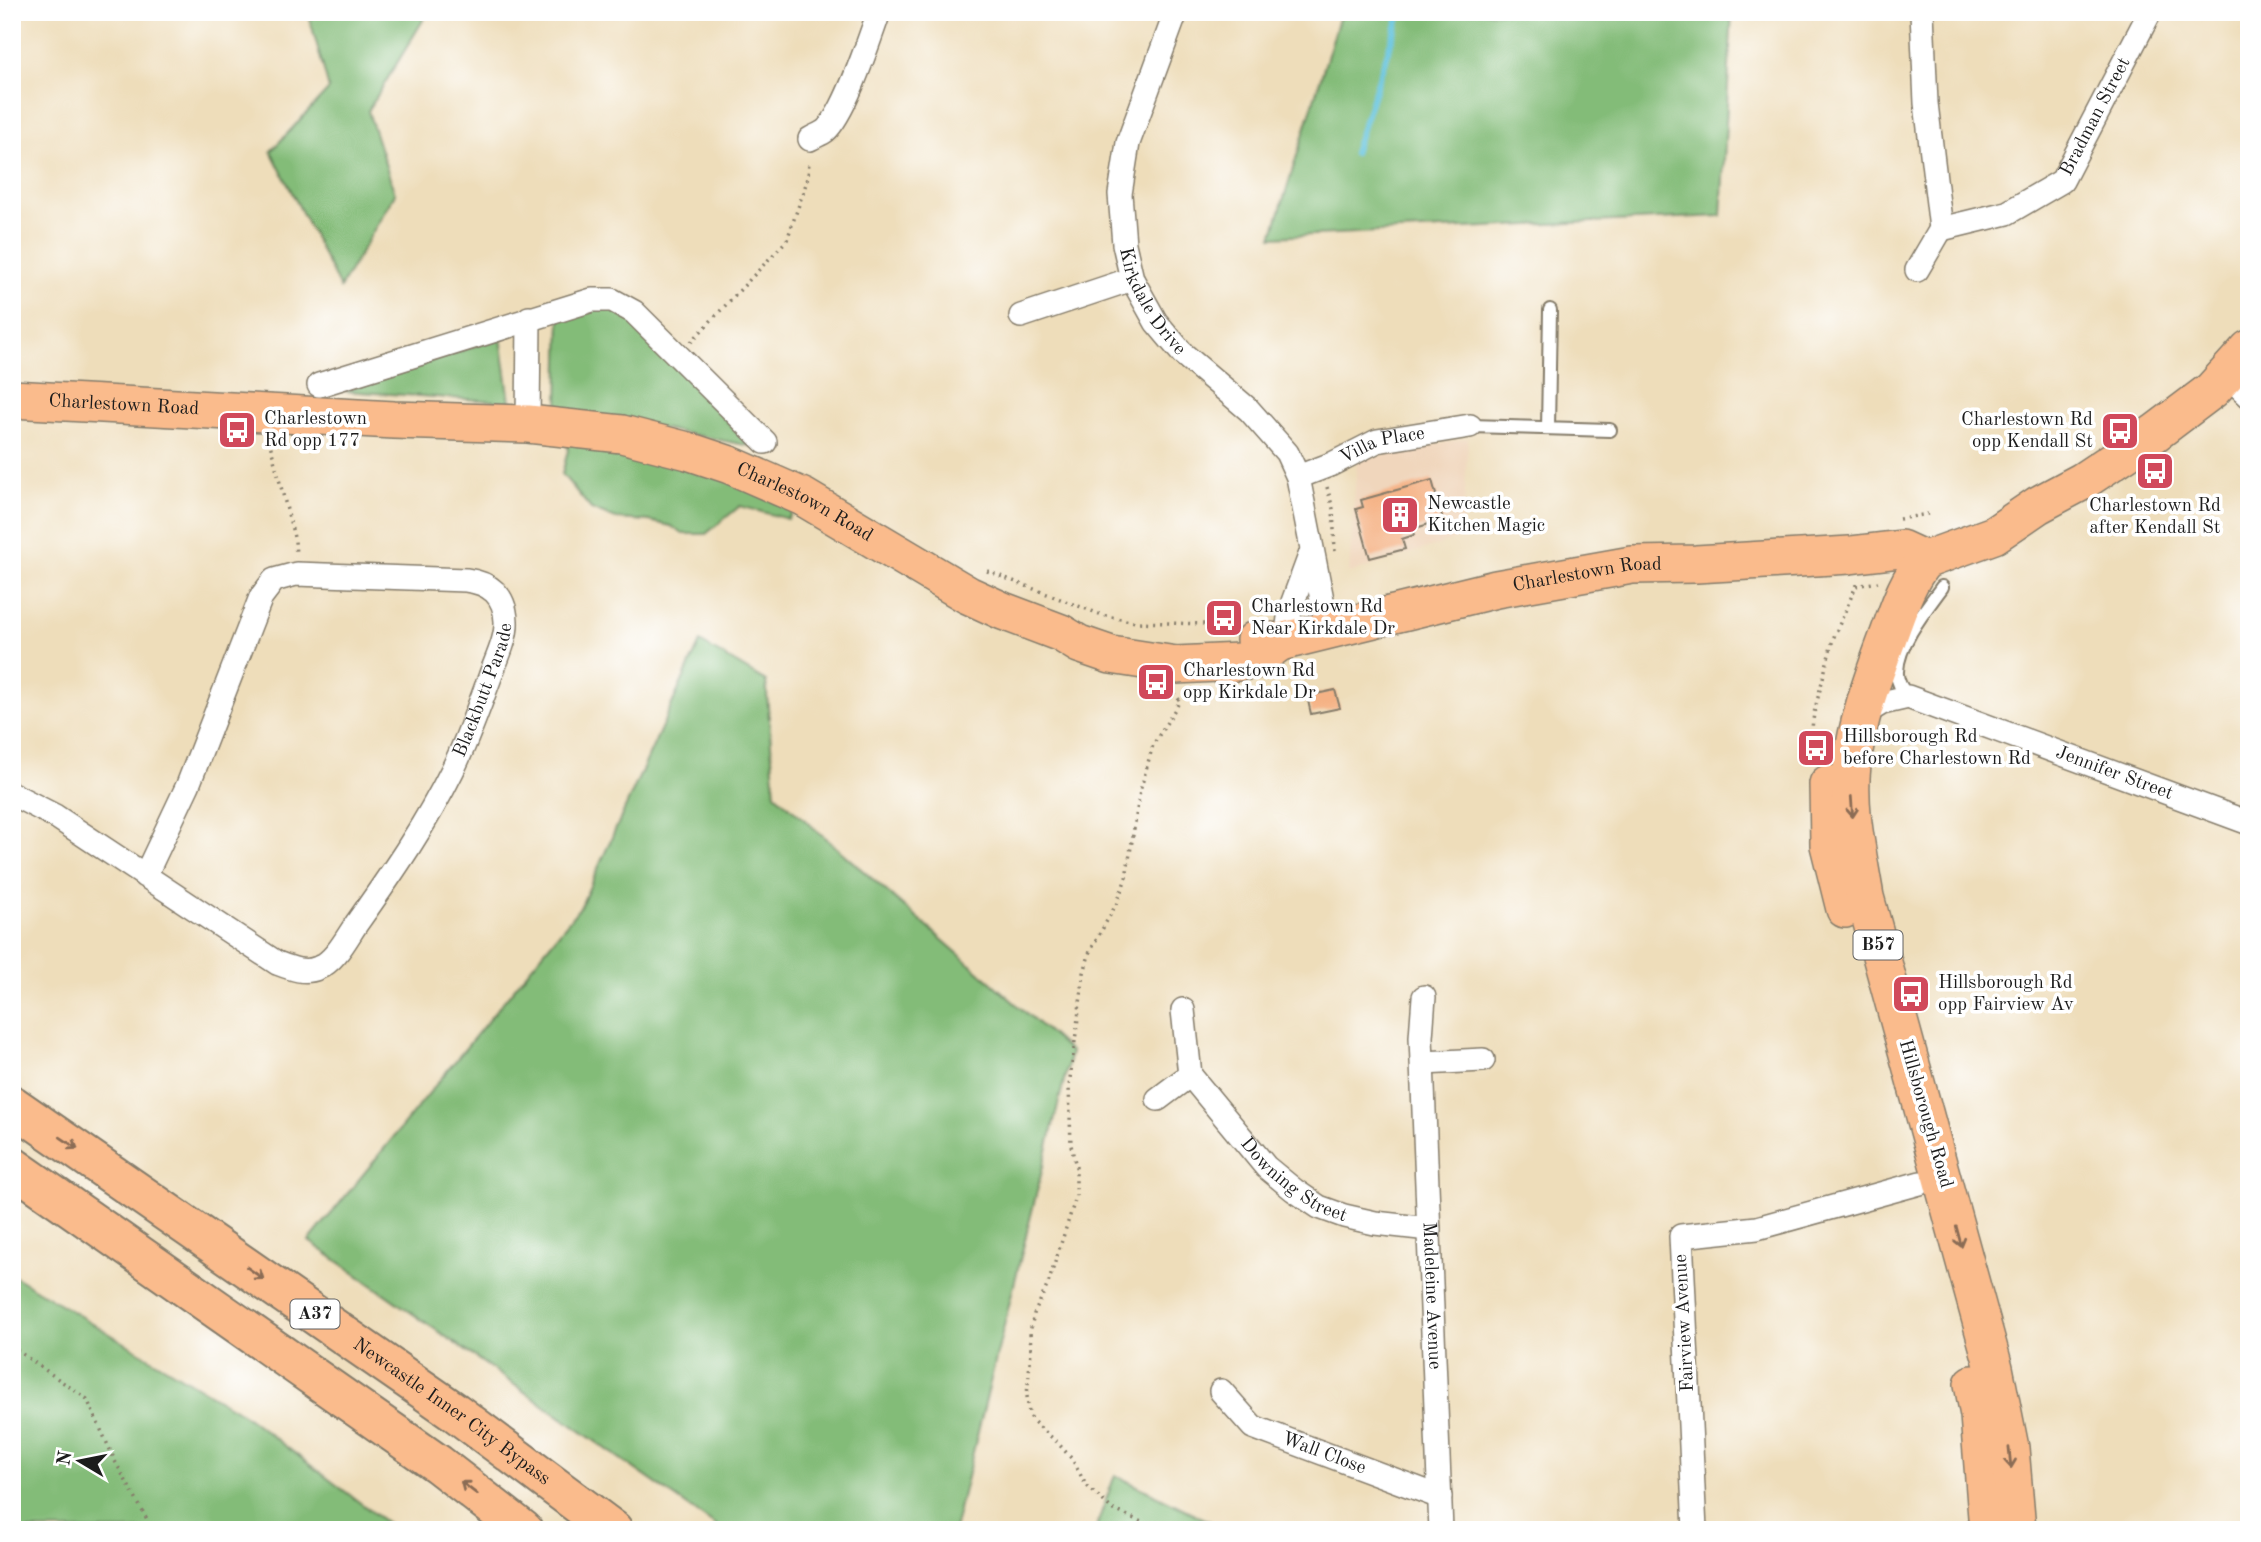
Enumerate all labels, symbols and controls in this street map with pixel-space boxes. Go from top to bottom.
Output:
street label: Bradman Street [2057,54,2134,179]
street label: Kirkdale Drive [1116,246,1189,359]
street label: Charlestown Road [48,392,200,419]
bus stop icon: Charlestown Rd opp 177 [216,409,258,451]
place label: Charlestown Rd opp 177 [264,410,367,451]
bus stop icon: Charlestown Rd opp Kendall St [2099,410,2141,452]
place label: Charlestown Rd opp Kendall St [1961,411,2093,452]
street label: Villa Place [1337,424,1426,468]
bus stop icon: Charlestown Rd after Kendall St [2134,450,2176,492]
street label: Charlestown Road [733,459,876,546]
building icon: Newcastle Kitchen Magic [1379,494,1421,536]
place label: Newcastle Kitchen Magic [1427,495,1545,536]
place label: Charlestown Rd after Kendall St [2089,497,2221,538]
street label: Charlestown Road [1511,555,1662,595]
bus stop icon: Charlestown Rd Near Kirkdale Dr [1203,597,1245,639]
place label: Charlestown Rd Near Kirkdale Dr [1251,598,1395,639]
street label: Blackbutt Parade [450,622,516,760]
bus stop icon: Charlestown Rd opp Kirkdale Dr [1135,661,1177,703]
place label: Charlestown Rd opp Kirkdale Dr [1183,662,1316,703]
bus stop icon: Hillsborough Rd before Charlestown Rd [1795,727,1837,769]
place label: Hillsborough Rd before Charlestown Rd [1843,728,2031,769]
street label: Jennifer Street [2053,743,2175,804]
one-way arrow [1846,795,1859,818]
road number: B57 [1854,930,1902,960]
bus stop icon: Hillsborough Rd opp Fairview Av [1890,973,1932,1015]
place label: Hillsborough Rd opp Fairview Av [1938,974,2074,1015]
street label: Hillsborough Road [1895,1038,1955,1190]
street label: Downing Street [1236,1134,1350,1226]
one-way arrow [59,1136,78,1150]
street label: Madeleine Avenue [1419,1221,1444,1370]
one-way arrow [1953,1225,1966,1247]
street label: Fairview Avenue [1672,1253,1698,1393]
one-way arrow [245,1266,264,1280]
road number: A37 [290,1300,340,1329]
street label: Newcastle Inner City Bypass [349,1335,554,1489]
north arrow [46,1426,116,1496]
street label: Wall Close [1279,1429,1369,1478]
one-way arrow [2004,1446,2017,1469]
text: N [55,1449,76,1467]
one-way arrow [461,1481,479,1496]

